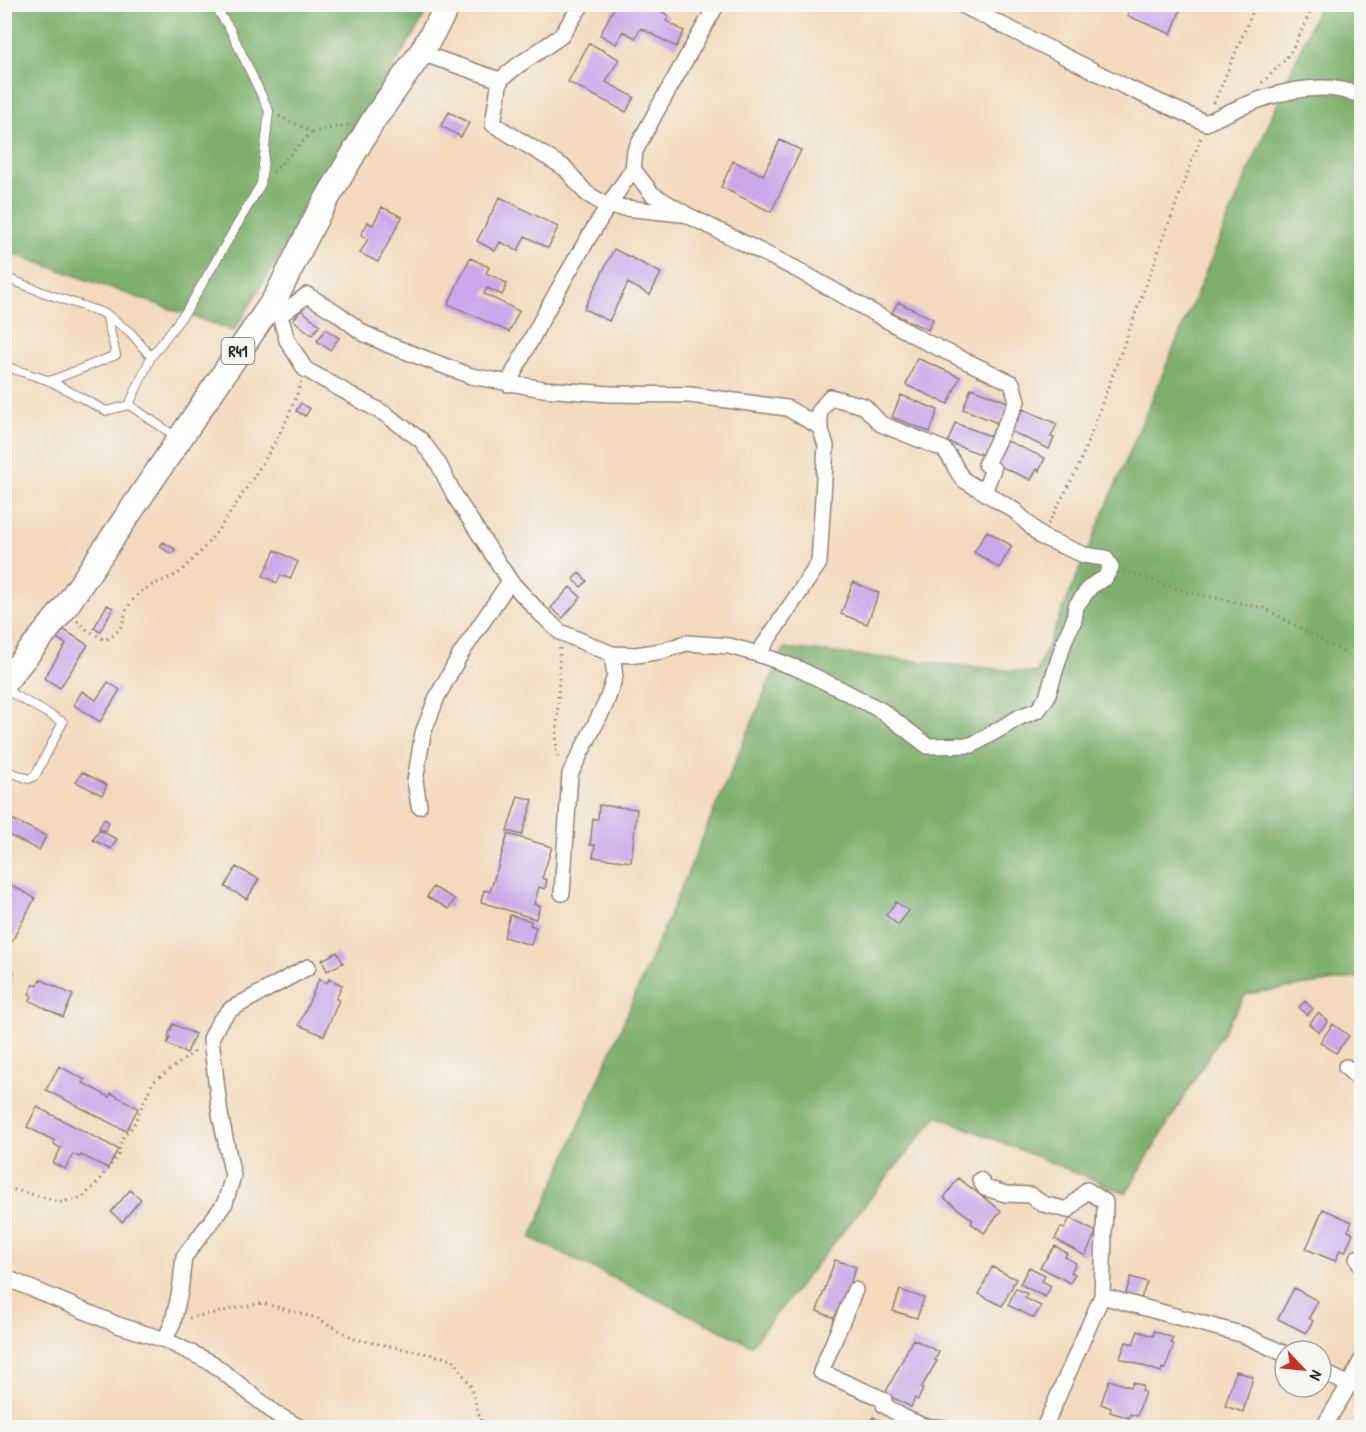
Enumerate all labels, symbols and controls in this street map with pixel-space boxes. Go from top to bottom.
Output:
road number: R41 [222,338,254,364]
north arrow [1273,1339,1333,1399]
text: N [1305,1367,1328,1385]

